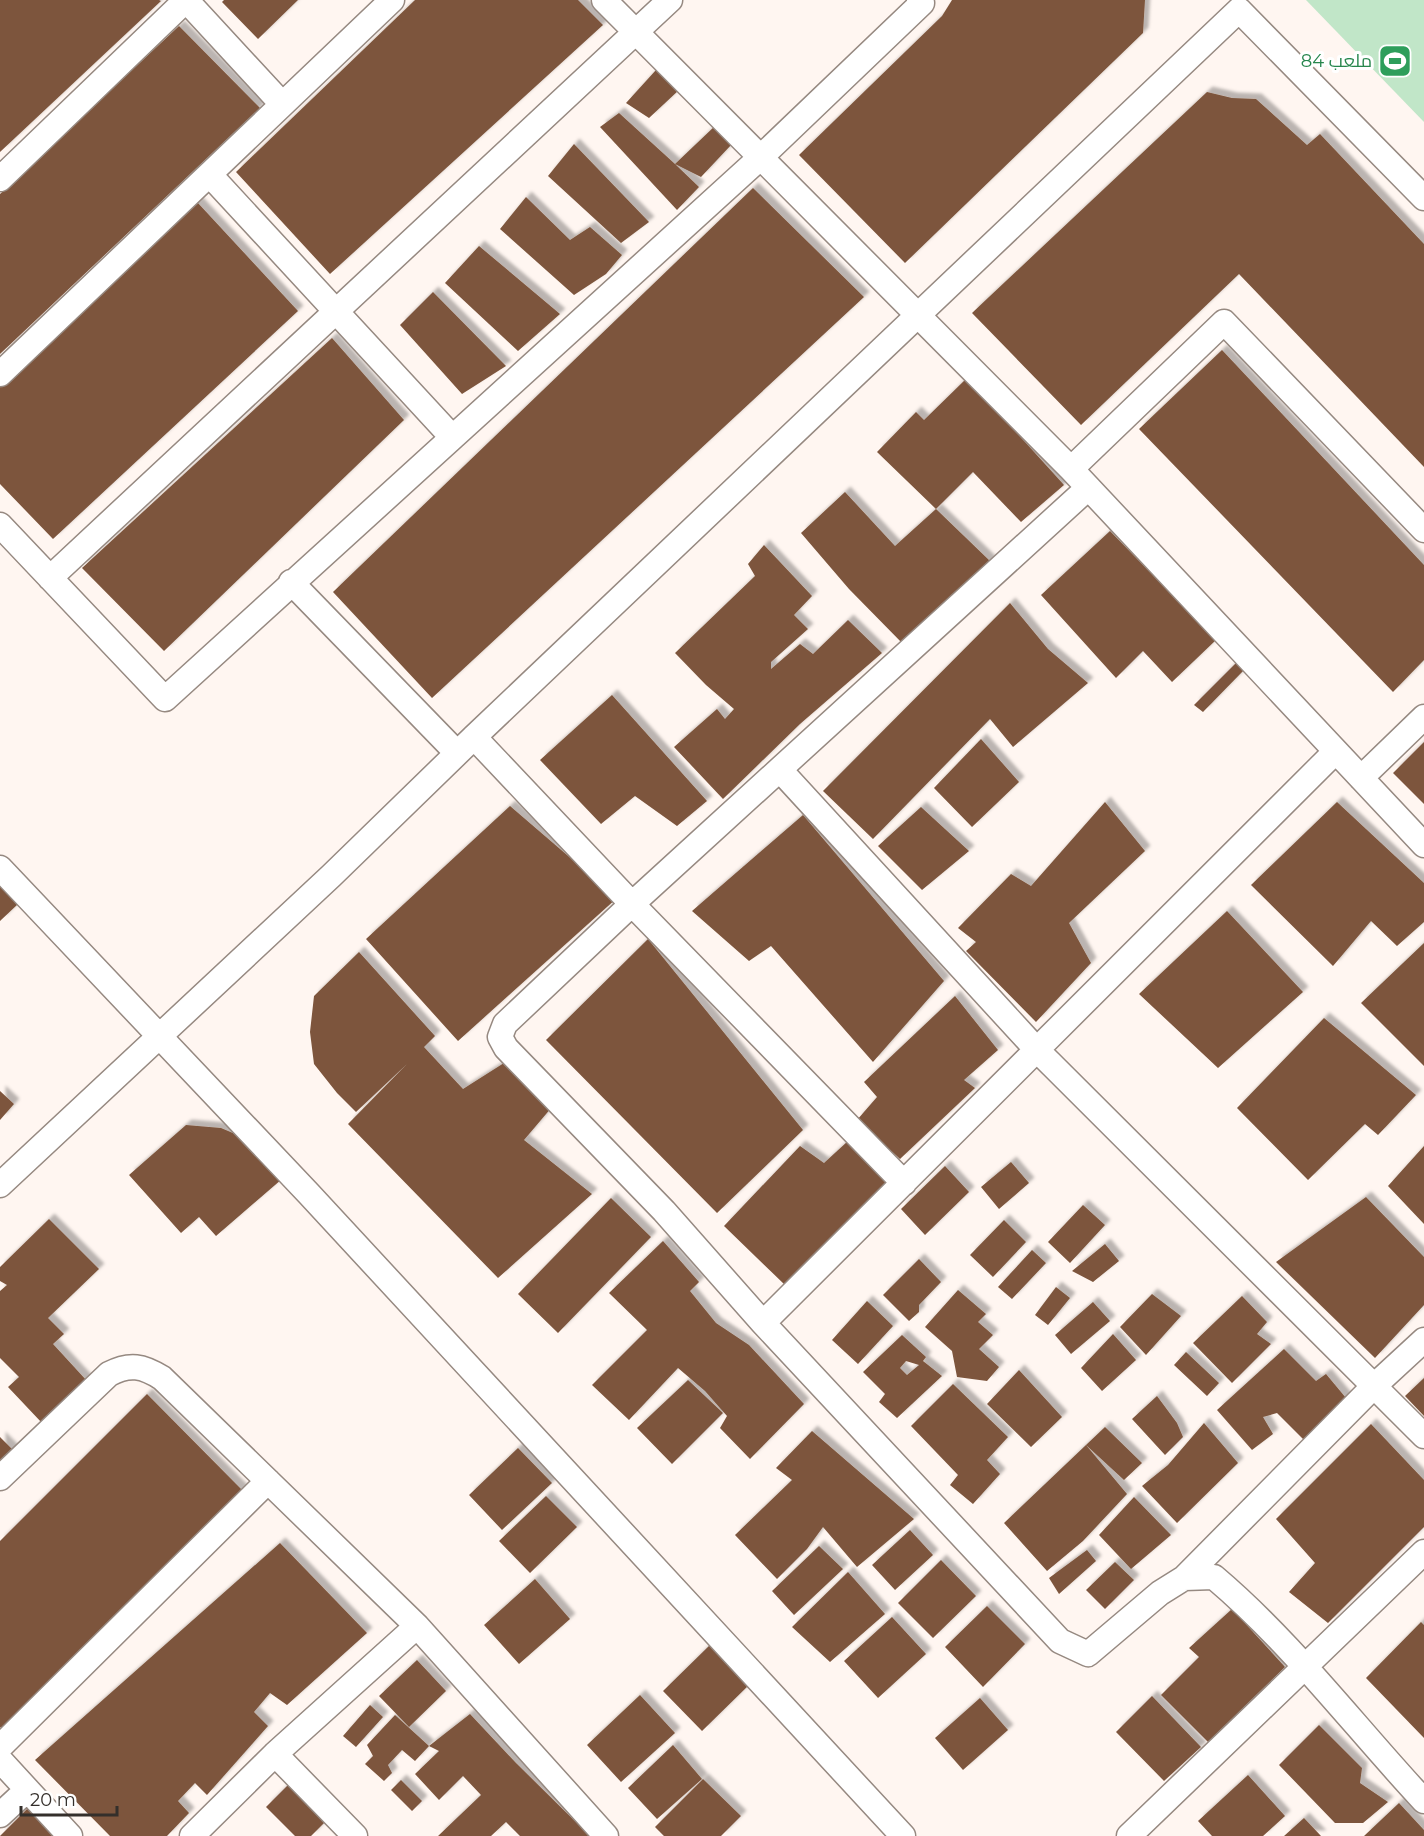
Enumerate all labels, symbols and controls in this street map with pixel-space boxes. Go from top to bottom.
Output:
sports icon: ملعب 84 [1377,43,1413,79]
place label: ملعب 84 [1301,50,1372,72]
scale bar [21,1779,117,1817]
text: 20 m [30,1789,76,1811]

